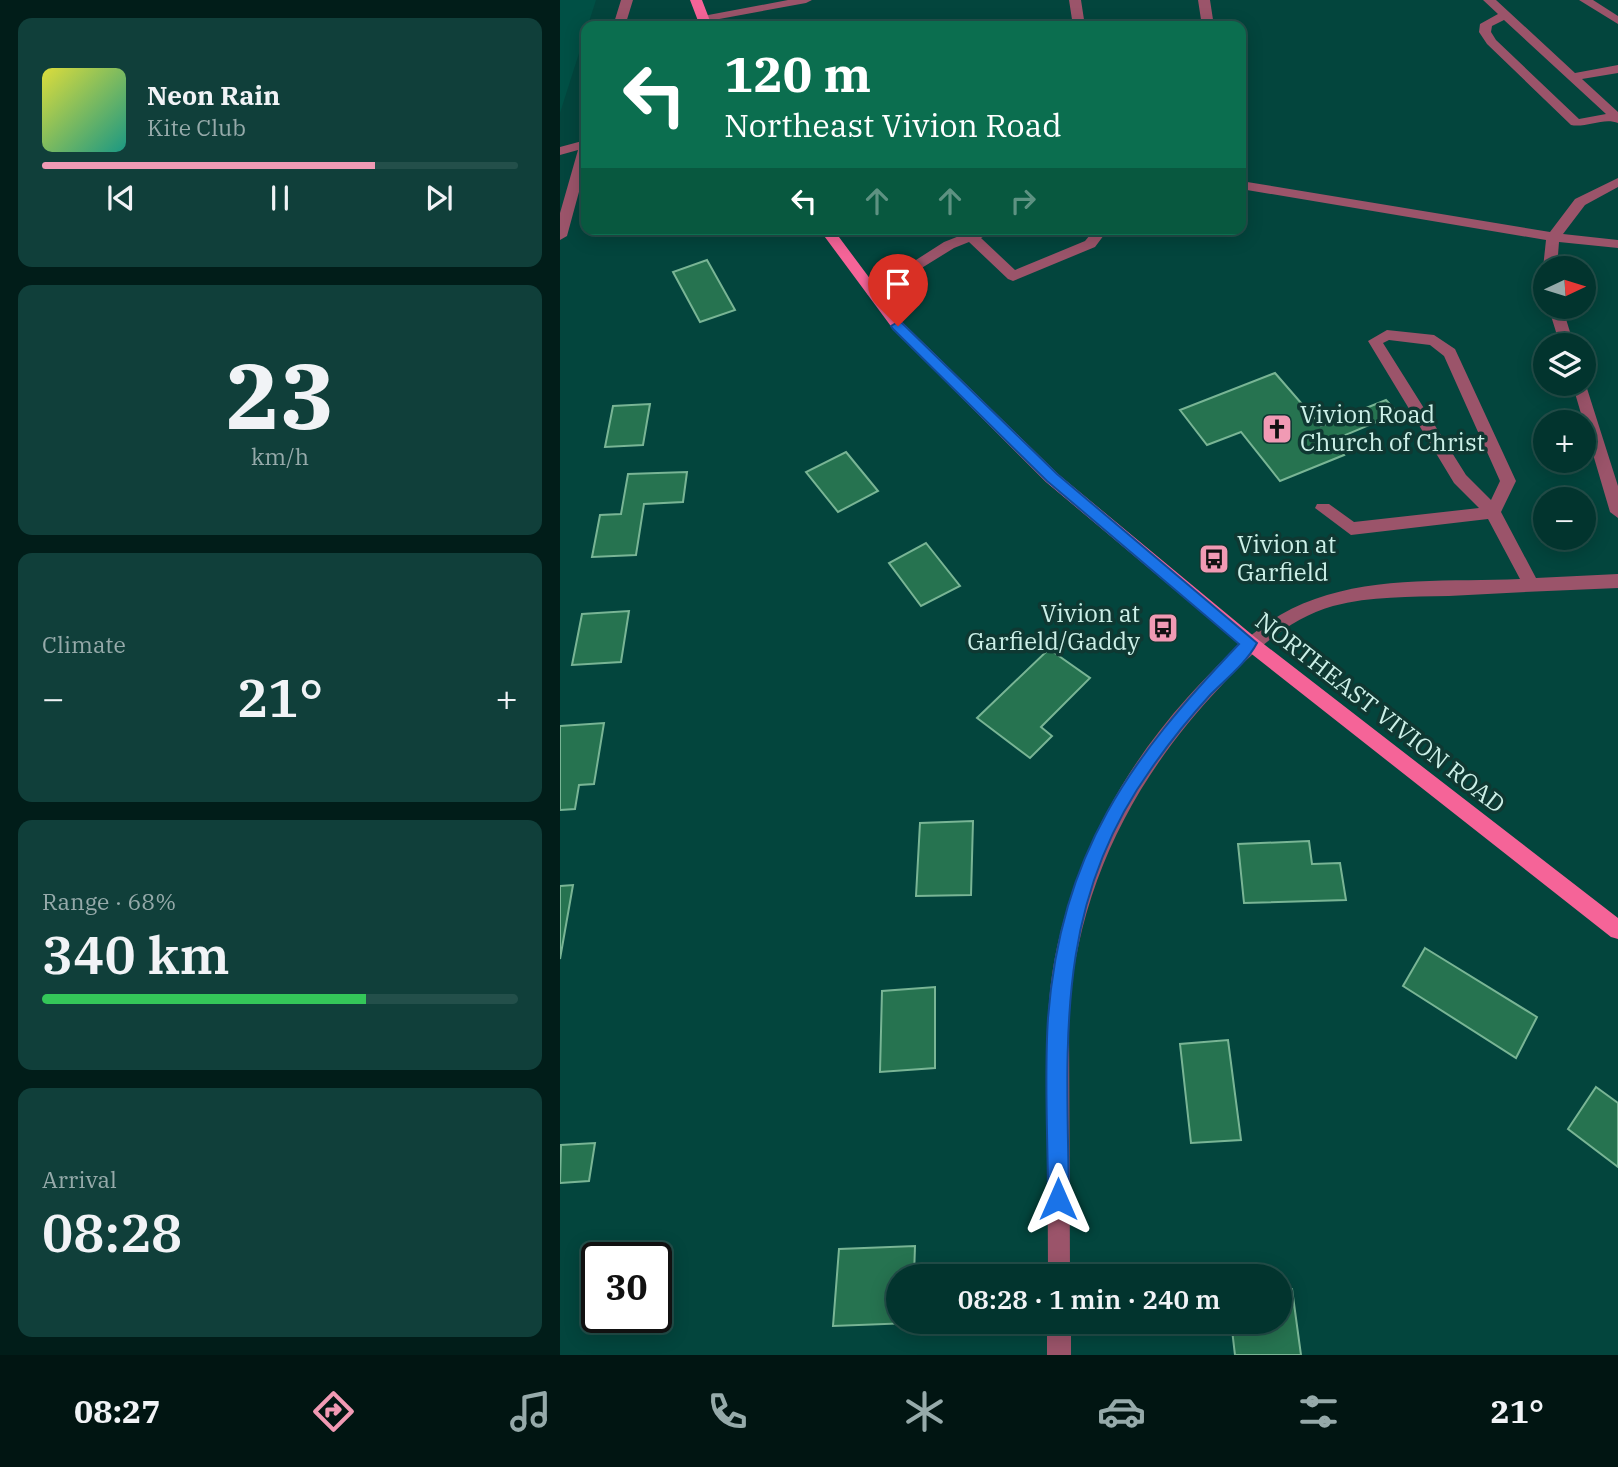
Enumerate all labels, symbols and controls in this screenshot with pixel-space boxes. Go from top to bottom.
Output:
text: 120 m [724,42,871,105]
icon: left [609,49,700,140]
text: Neon Rain [147,78,280,112]
text: Northeast Vivion Road [724,104,1062,146]
text: Kite Club [147,112,246,142]
icon: previous [102,179,140,217]
icon: pause [261,179,299,217]
icon: next [420,179,458,217]
icon: left [785,182,823,220]
icon: ahead [858,182,896,220]
icon: ahead [931,182,969,220]
icon: right [1004,182,1042,220]
pin [868,254,928,326]
north arrow [1533,256,1596,318]
map controls [1533,256,1596,550]
icon: arrive [879,265,917,303]
button: layers [1533,333,1596,396]
text: 23 [225,336,335,454]
place label: Vivion Road Church of Christ [1300,398,1485,458]
button: + [1533,410,1596,473]
church icon: Vivion Road Church of Christ [1260,412,1294,446]
text: km/h [251,441,309,471]
button: − [1533,487,1596,550]
place label: Vivion at Garfield [1237,528,1336,588]
bus stop icon: Vivion at Garfield [1197,542,1231,576]
place label: Vivion at Garfield/Gaddy [967,597,1140,657]
street label: NORTHEAST VIVION ROAD [1249,605,1512,820]
bus stop icon: Vivion at Garfield/Gaddy [1146,611,1180,645]
text: Climate [42,629,126,659]
text: 21° [237,664,323,731]
text: − [42,673,65,722]
text: + [495,673,518,722]
text: Range · 68% [42,886,176,916]
text: 340 km [42,921,230,988]
position arrow [1021,1162,1095,1236]
text: Arrival [42,1164,117,1194]
text: 08:28 [42,1199,182,1266]
speed limit sign: 30 [581,1242,672,1333]
text: 08:28 · 1 min · 240 m [958,1282,1220,1316]
icon: directions [309,1387,358,1436]
icon: music [506,1387,555,1436]
icon: phone [703,1387,752,1436]
icon: climate [900,1387,949,1436]
icon: car [1097,1387,1146,1436]
icon: filters [1294,1387,1343,1436]
text: 08:27 [74,1390,161,1432]
text: 21° [1491,1390,1544,1432]

